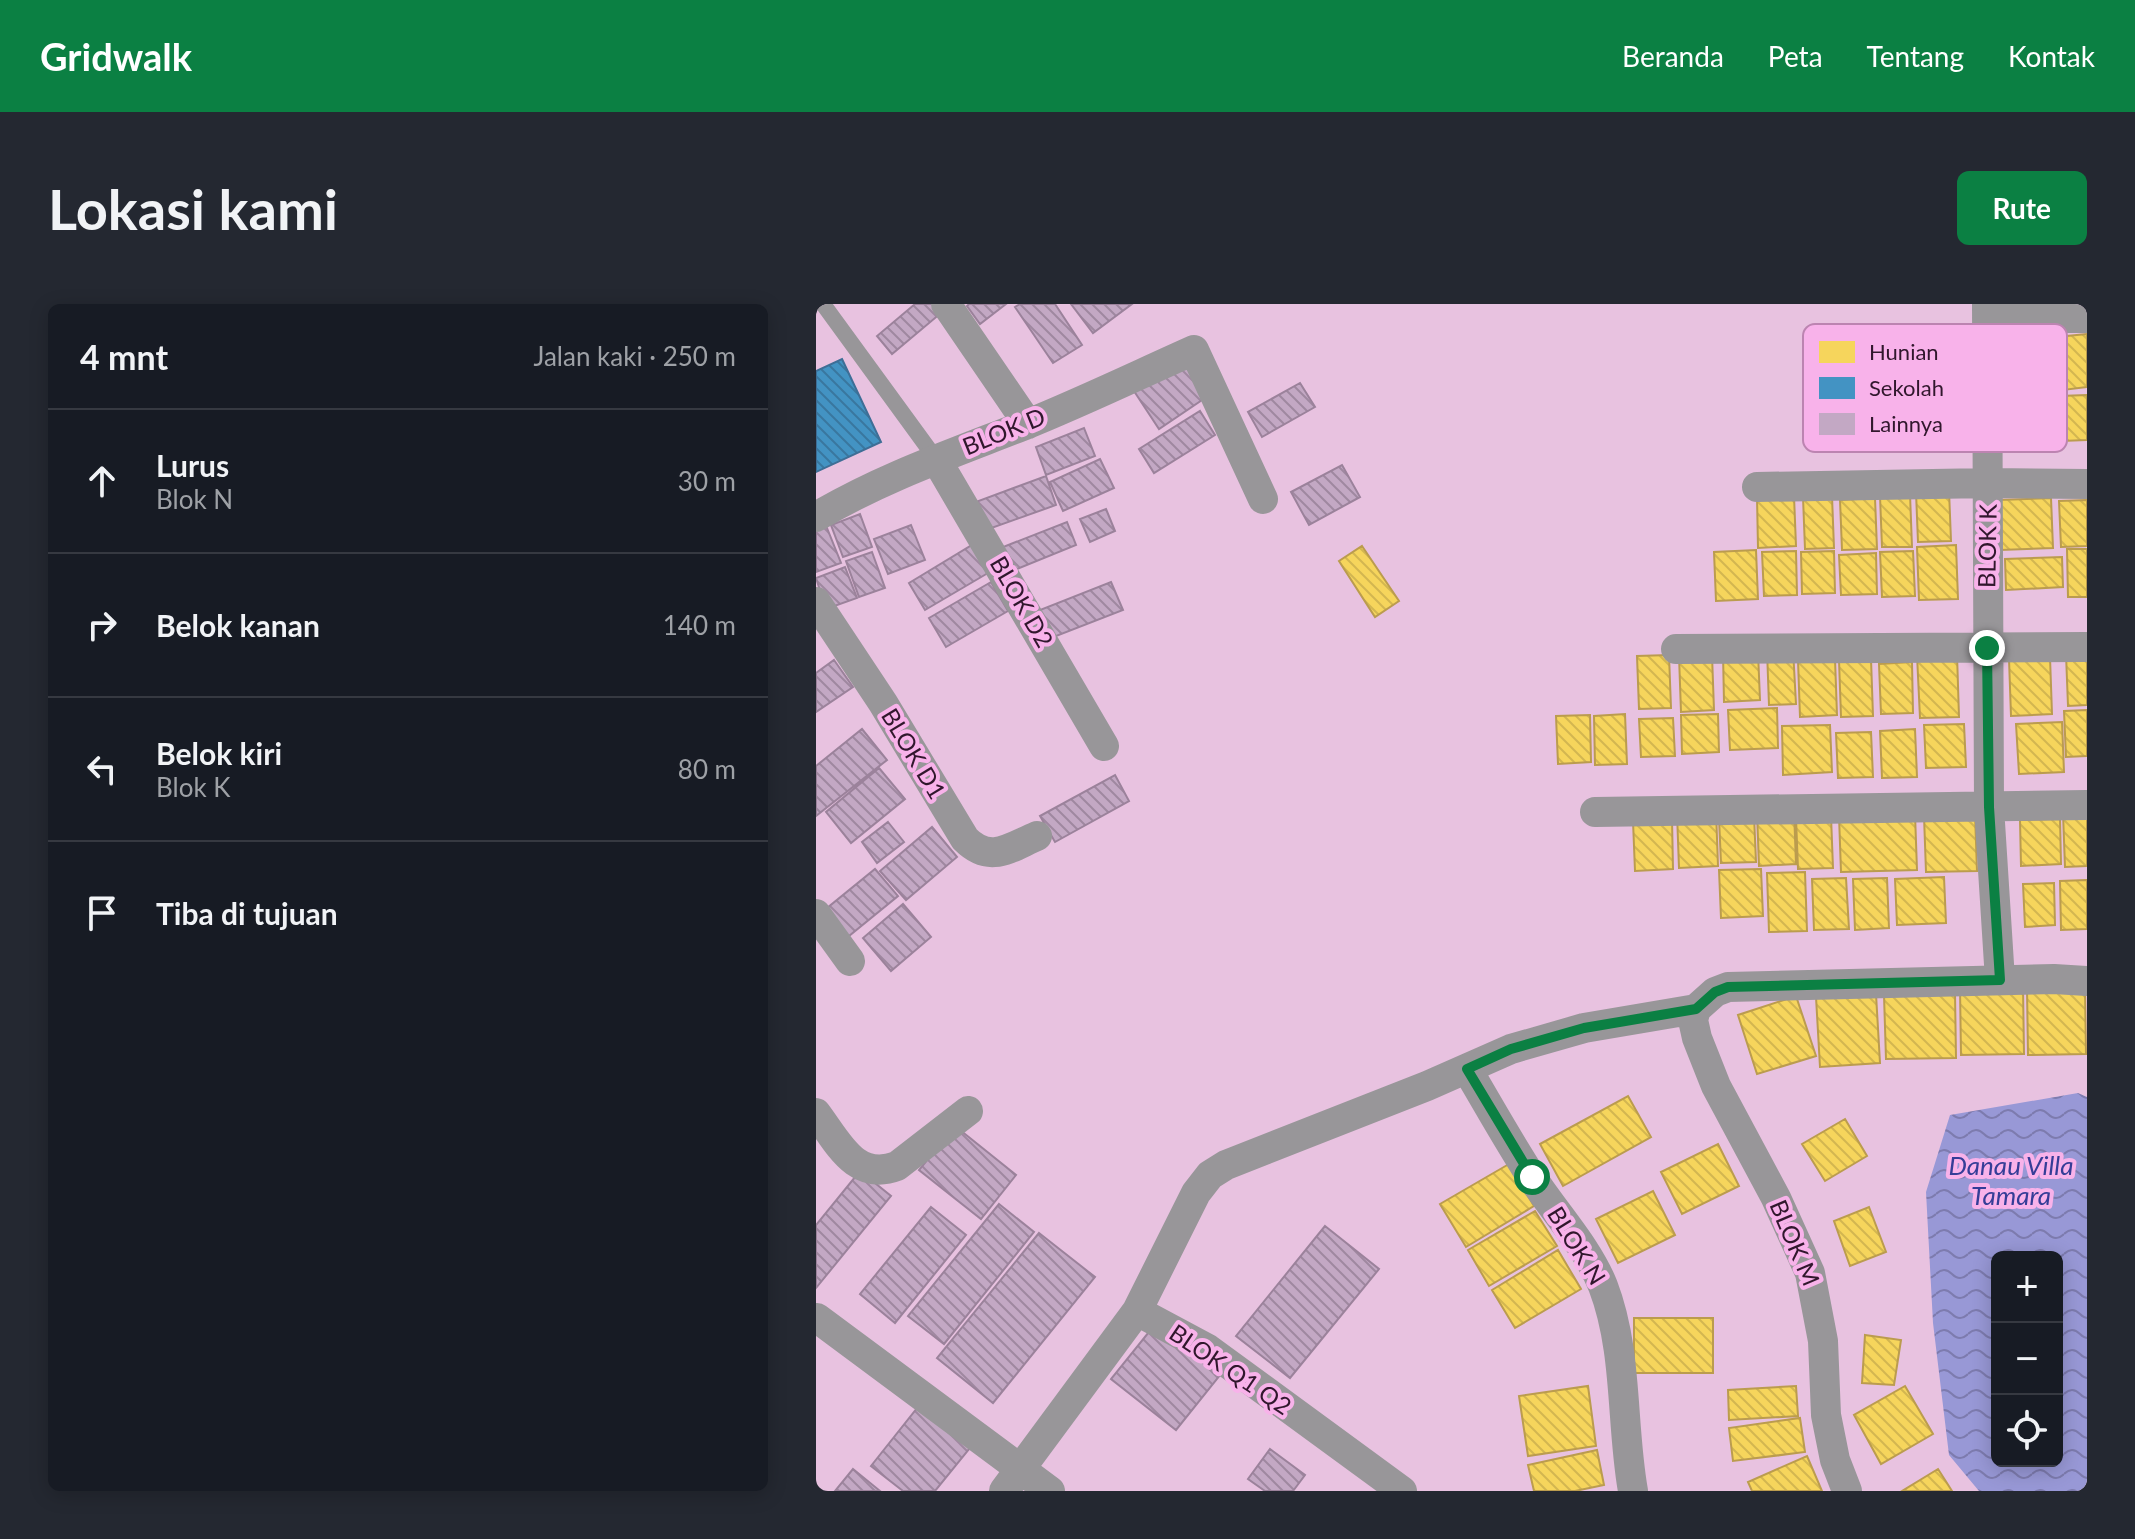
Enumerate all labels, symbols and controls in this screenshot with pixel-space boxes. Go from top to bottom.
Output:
text: Gridwalk [40,33,192,79]
text: Beranda [1622,39,1724,73]
text: Peta [1768,39,1823,73]
text: Tentang [1867,39,1964,73]
text: Kontak [2008,39,2095,73]
button: Rute [1957,171,2087,245]
text: Lokasi kami [48,175,338,242]
legend [1803,324,2067,452]
text: 4 mnt [80,336,168,377]
text: Hunian [1869,338,1939,365]
text: Jalan kaki · 250 m [533,340,736,372]
text: Sekolah [1869,374,1944,401]
street label: BLOK D [958,401,1049,460]
text: Lainnya [1869,410,1943,437]
text: Lurus [156,447,229,483]
icon: ahead [80,459,124,503]
text: 30 m [678,465,736,497]
text: Blok N [156,483,233,515]
street label: BLOK K [1971,504,2002,588]
street label: BLOK D2 [985,550,1060,652]
icon: right [80,603,124,647]
text: Belok kanan [156,607,320,643]
text: 140 m [663,609,736,641]
route end [1969,630,2005,666]
street label: BLOK D1 [876,703,953,804]
text: Belok kiri [156,735,282,771]
icon: left [80,747,124,791]
text: 80 m [678,753,736,785]
text: Blok K [156,771,231,803]
icon: arrive [80,891,124,935]
text: Tiba di tujuan [156,895,338,931]
water label: Danau Villa Tamara [1949,1149,2073,1211]
route start [1514,1159,1550,1195]
street label: BLOK M [1764,1195,1826,1290]
street label: BLOK N [1542,1201,1613,1290]
map controls [1991,1251,2063,1467]
button: + [1991,1251,2063,1323]
street label: BLOK Q1 Q2 [1164,1317,1297,1420]
button: − [1991,1323,2063,1395]
button: locate [1991,1395,2063,1467]

